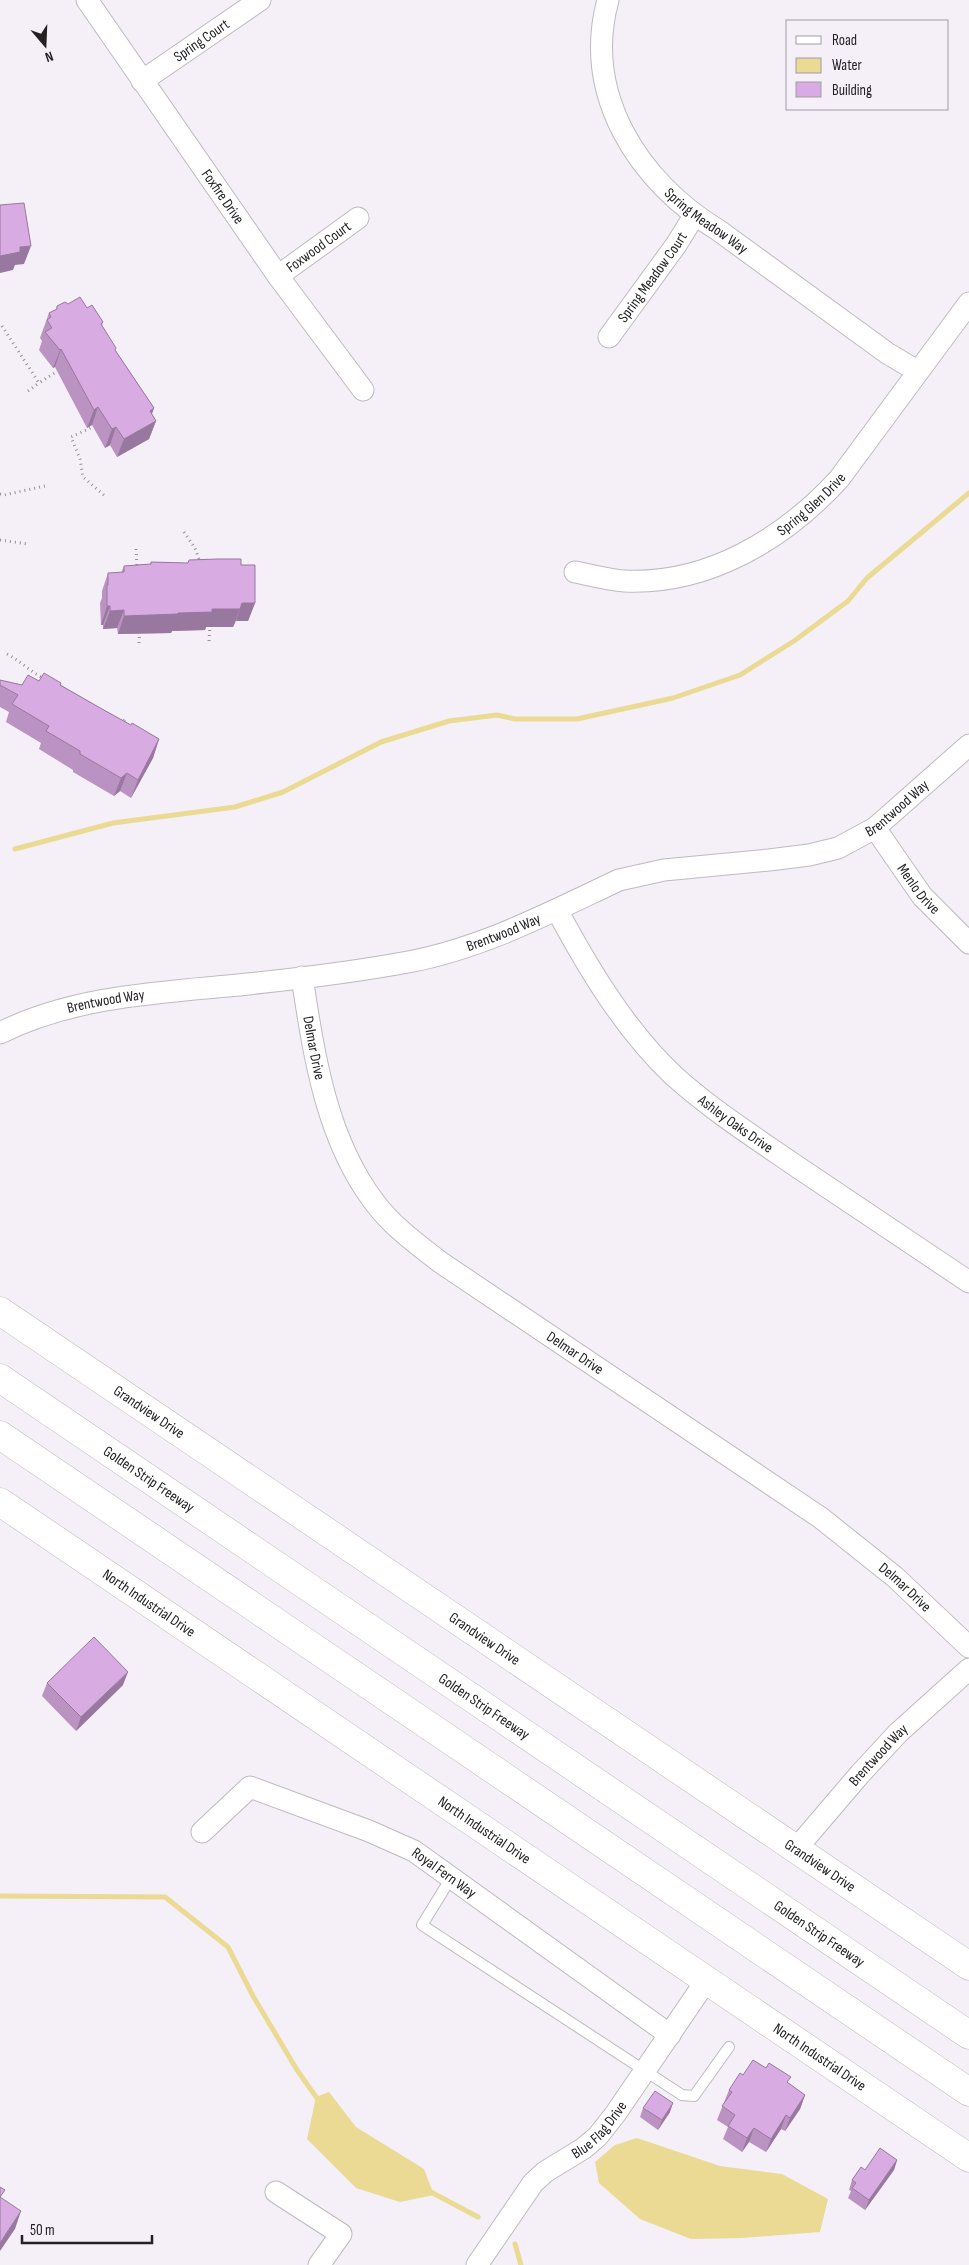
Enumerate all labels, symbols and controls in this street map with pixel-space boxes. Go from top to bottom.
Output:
street label: Spring Court [170,14,233,66]
north arrow [20,20,70,70]
legend [786,20,949,110]
text: Road [832,31,857,50]
text: N [43,48,55,66]
text: Water [832,56,863,75]
text: Building [832,81,872,100]
street label: Foxfire Drive [197,165,249,228]
street label: Spring Meadow Way [660,184,752,258]
street label: Foxwood Court [282,217,355,276]
street label: Spring Meadow Court [613,228,692,326]
street label: Spring Glen Drive [773,469,850,540]
street label: Brentwood Way [862,775,933,841]
street label: Menlo Drive [893,860,944,918]
street label: Brentwood Way [464,909,544,955]
street label: Brentwood Way [65,985,146,1017]
street label: Delmar Drive [299,1015,330,1082]
street label: Ashley Oaks Drive [693,1090,777,1157]
street label: Delmar Drive [543,1327,607,1379]
street label: Grandview Drive [110,1381,188,1443]
street label: Golden Strip Freeway [100,1441,198,1517]
street label: Delmar Drive [875,1558,935,1616]
street label: North Industrial Drive [99,1565,199,1641]
street label: Grandview Drive [445,1608,524,1669]
street label: Golden Strip Freeway [435,1669,534,1744]
street label: Brentwood Way [845,1719,912,1790]
street label: North Industrial Drive [434,1792,534,1868]
street label: Grandview Drive [781,1835,859,1896]
street label: Royal Fern Way [408,1843,480,1902]
street label: Golden Strip Freeway [770,1896,869,1971]
street label: North Industrial Drive [770,2019,870,2095]
street label: Blue Flag Drive [568,2097,631,2163]
scale bar [22,2212,152,2244]
text: 50 m [30,2221,55,2240]

